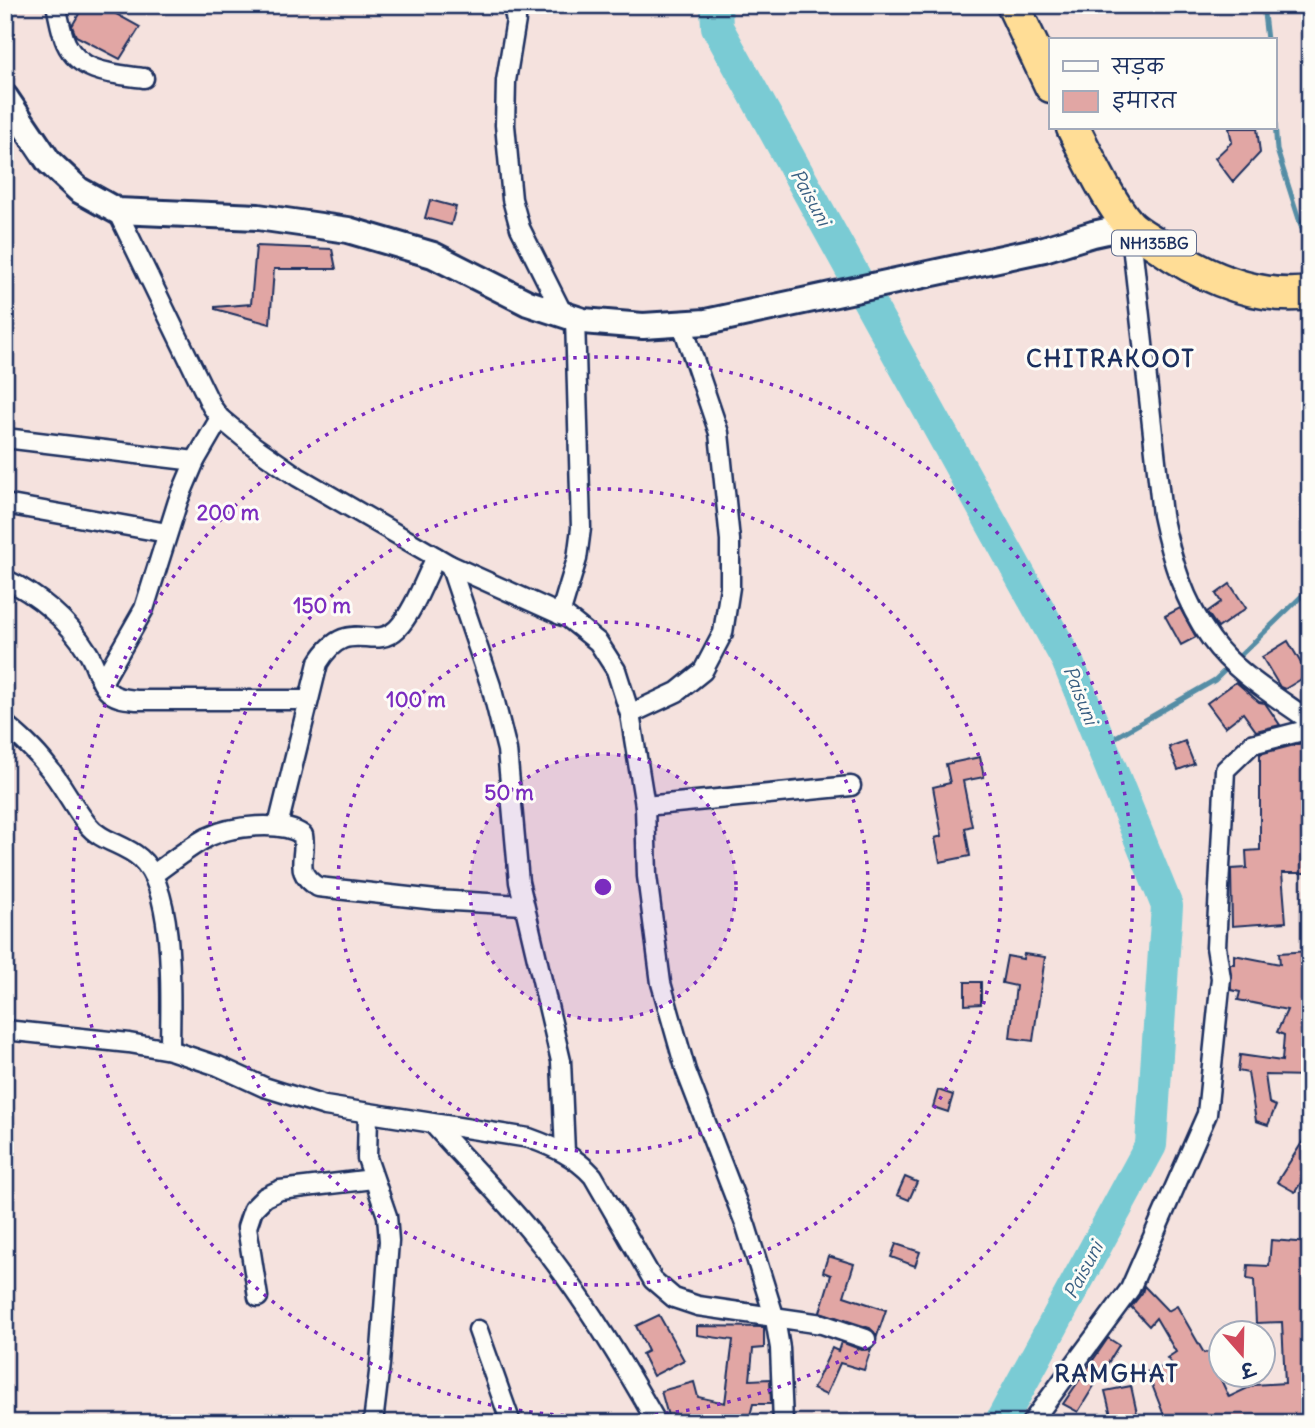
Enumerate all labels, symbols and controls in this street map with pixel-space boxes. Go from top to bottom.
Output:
legend [1049,38,1276,130]
text: सड़क [1111,53,1165,80]
text: इमारत [1112,87,1178,114]
water label: Paisuni [786,164,838,232]
road number: NH135BG [1112,230,1196,256]
district label: CHITRAKOOT [1026,343,1196,373]
text: 200 m [197,499,260,526]
text: 150 m [293,592,351,619]
water label: Paisuni [1058,662,1105,730]
text: 100 m [386,686,446,713]
text: 50 m [484,779,534,806]
centre of rings [591,875,615,899]
water label: Paisuni [1058,1235,1109,1303]
north arrow [1206,1320,1276,1390]
text: उ [1236,1356,1260,1384]
district label: RAMGHAT [1054,1358,1180,1388]

